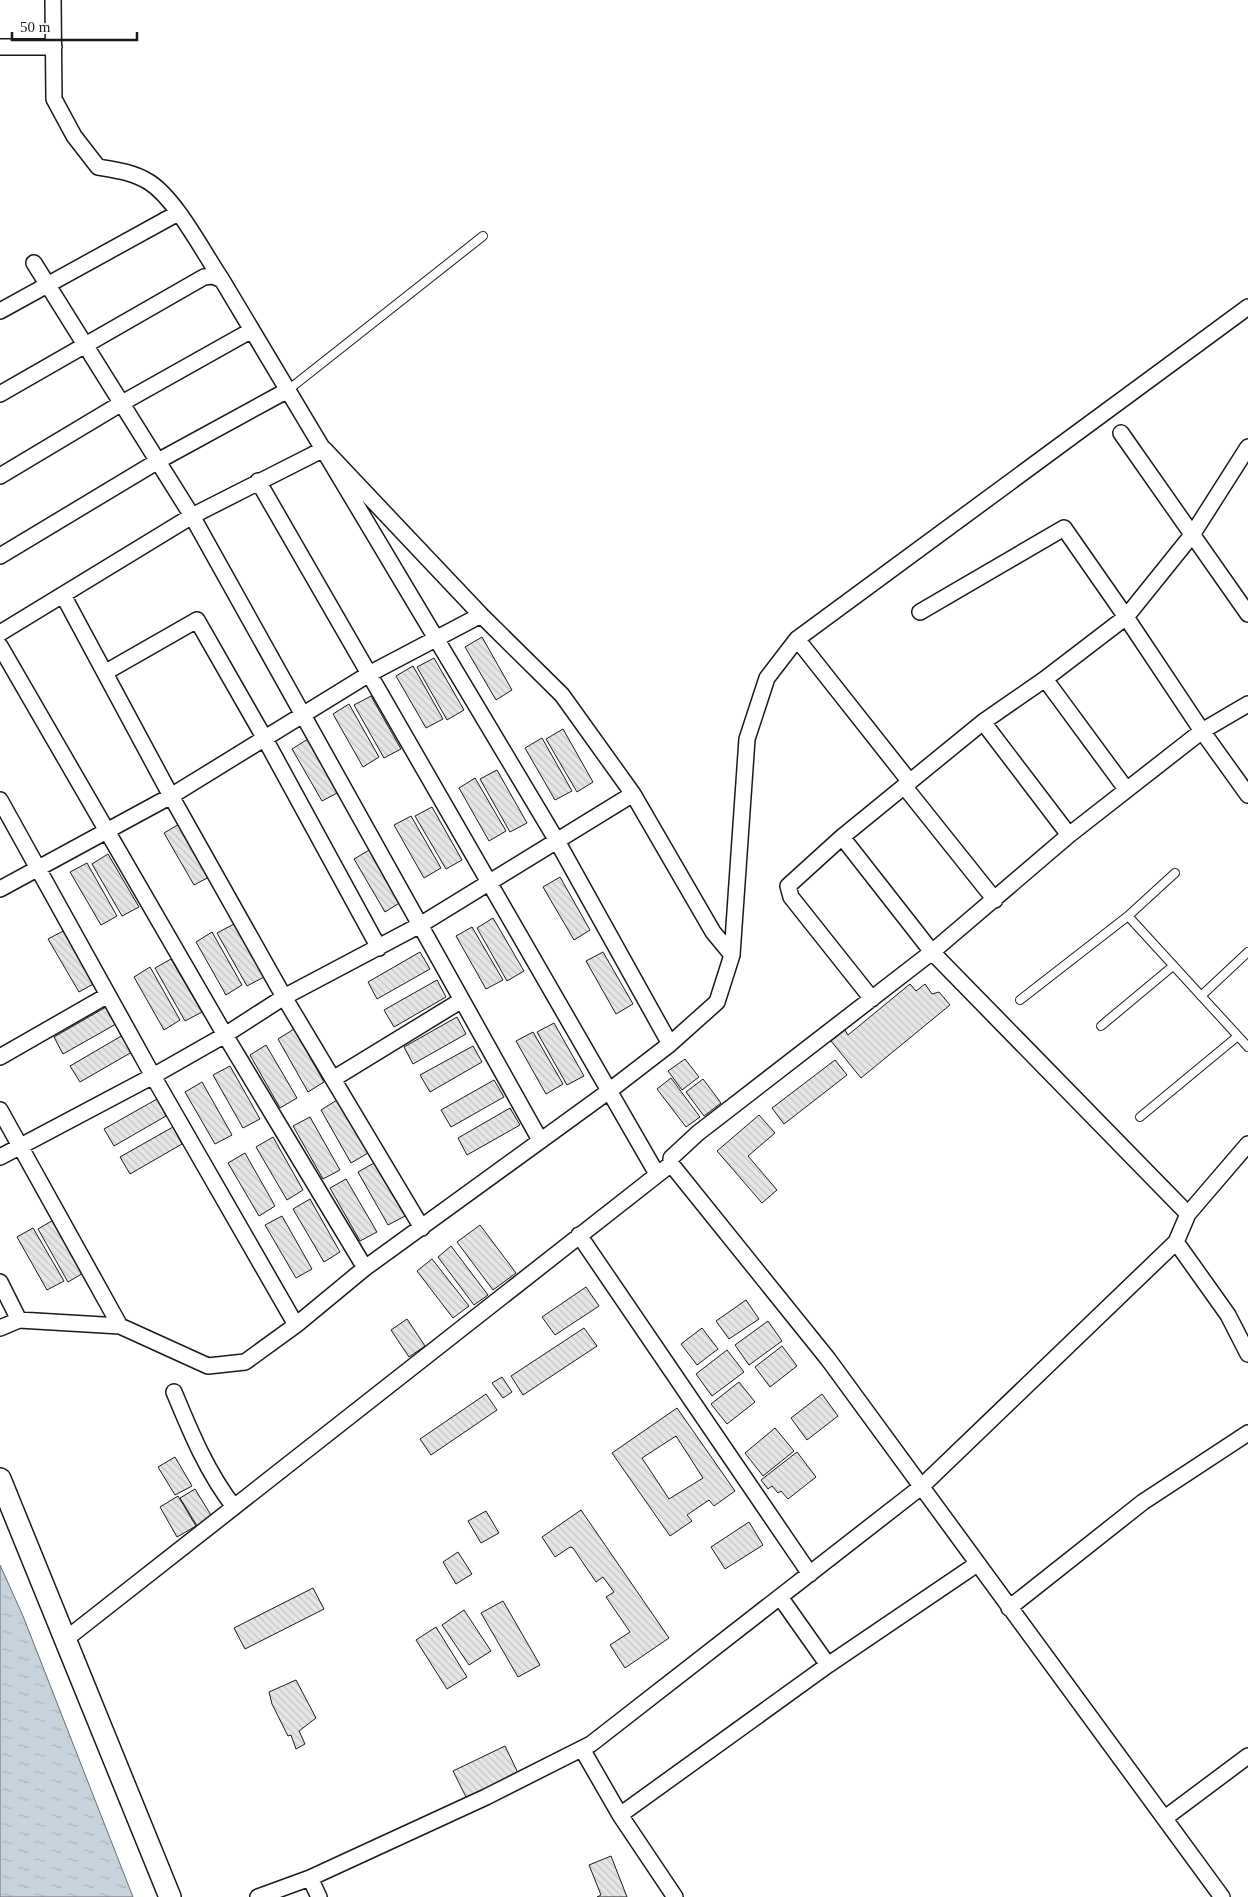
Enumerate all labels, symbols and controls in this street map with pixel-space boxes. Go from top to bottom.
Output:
scale bar [12,10,138,42]
text: 50 m [20,19,51,35]

